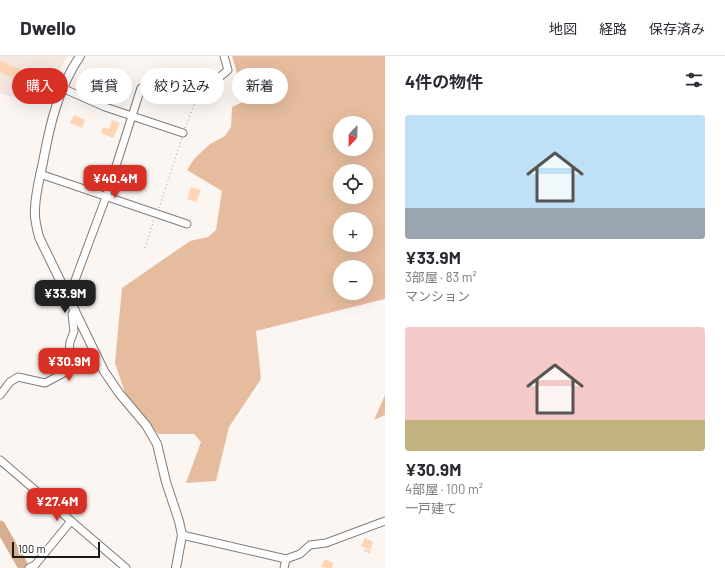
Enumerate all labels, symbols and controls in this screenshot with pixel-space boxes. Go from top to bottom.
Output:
text: Dwello [20,16,76,39]
text: 地図 [549,20,577,37]
text: 経路 [599,20,627,37]
text: 保存済み [649,20,705,37]
chip: 購入 [12,68,68,104]
chip: 賃貸 [76,68,132,104]
chip: 絞り込み [140,68,224,104]
chip: 新着 [232,68,288,104]
icon: filters [683,69,705,91]
text: 4件の物件 [405,71,483,91]
north arrow [333,116,373,156]
map controls [333,116,373,300]
icon: home [519,141,591,213]
button: locate [333,164,373,204]
pin: ¥40.4M [82,165,148,199]
text: ¥40.4M [93,170,137,186]
button: + [333,212,373,252]
text: ¥33.9M [405,247,461,267]
button: − [333,260,373,300]
text: 3部屋 · 83 m² [405,269,477,285]
pin: ¥33.9M [32,280,98,314]
text: ¥33.9M [44,285,86,301]
text: マンション [405,288,470,304]
pin: ¥30.9M [36,348,102,382]
text: ¥30.9M [47,353,91,369]
icon: home [519,353,591,425]
text: ¥30.9M [405,459,461,479]
text: 4部屋 · 100 m² [405,481,483,497]
pin: ¥27.4M [24,488,90,522]
text: ¥27.4M [36,493,78,509]
text: 一戸建て [405,500,457,516]
scale bar [12,540,100,559]
text: 100 m [18,542,46,555]

